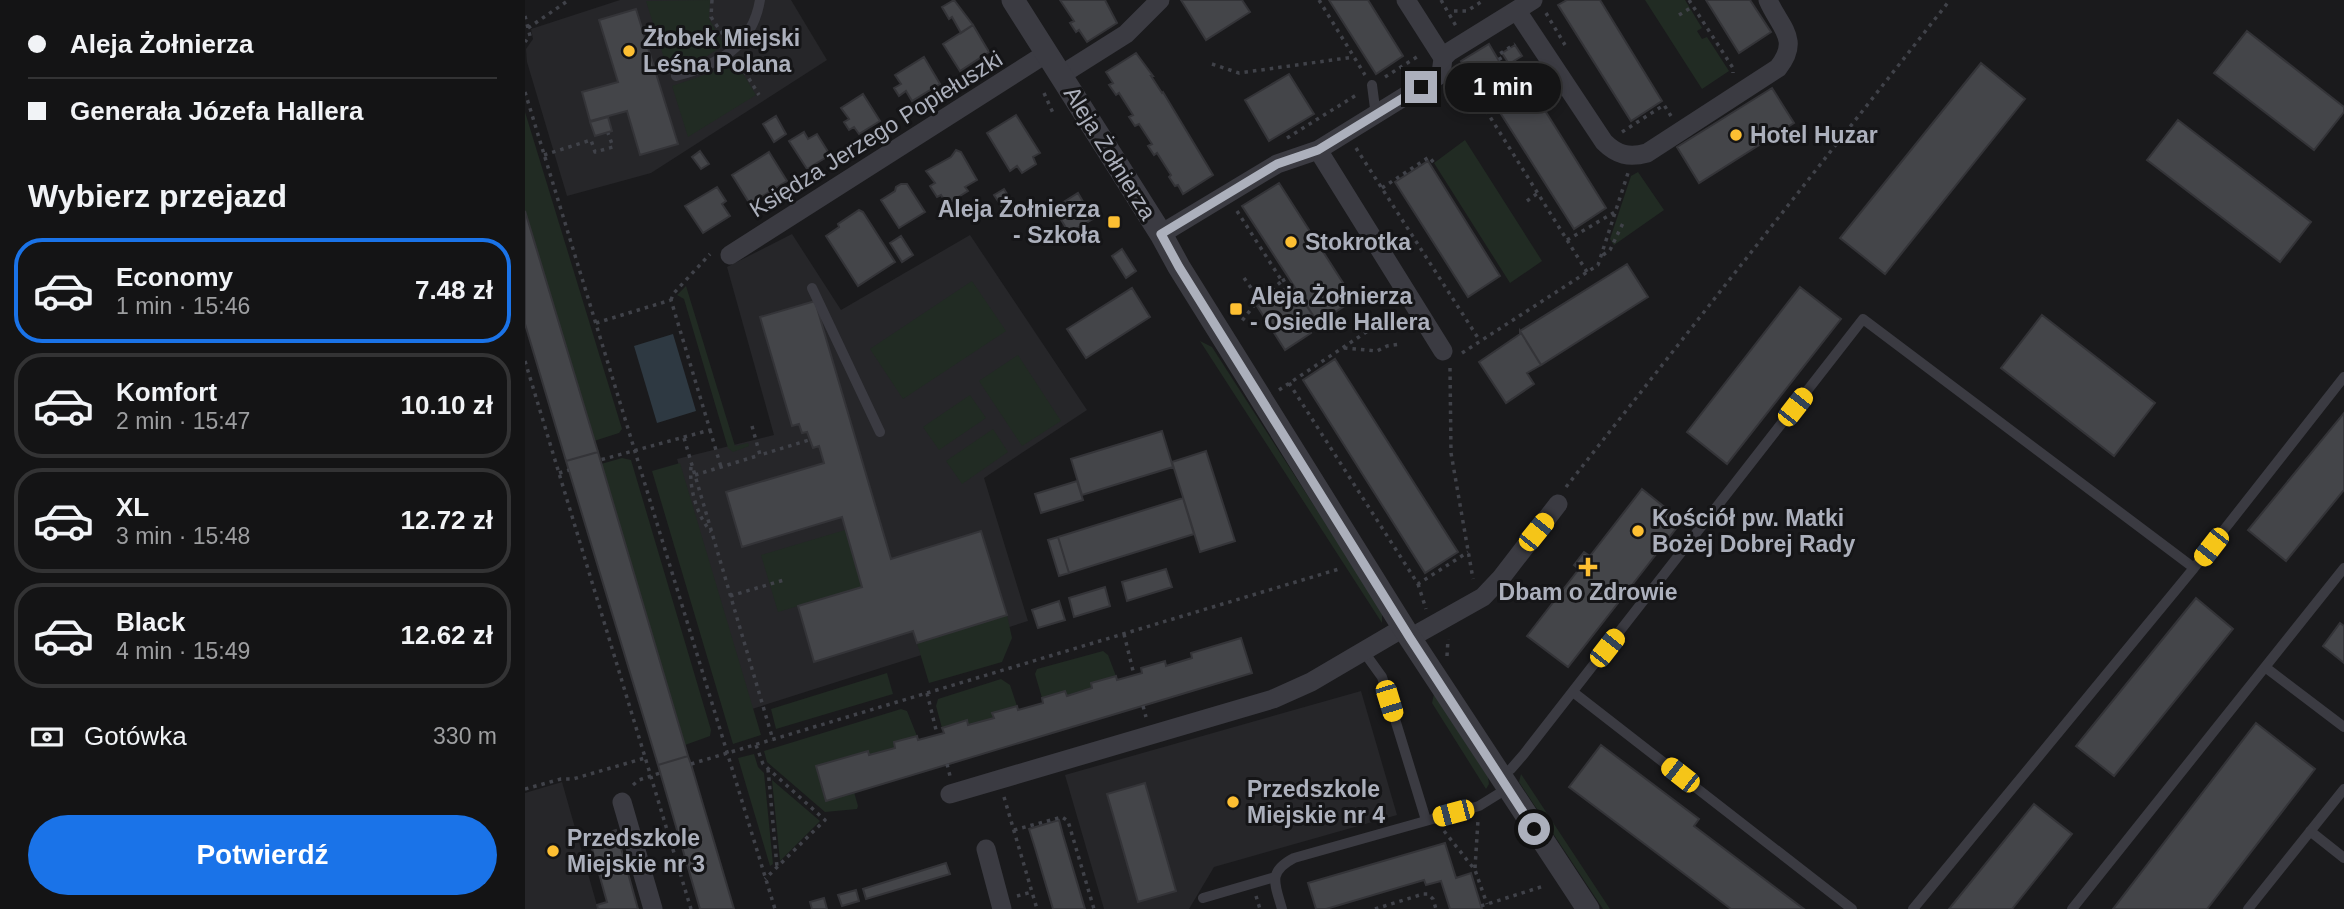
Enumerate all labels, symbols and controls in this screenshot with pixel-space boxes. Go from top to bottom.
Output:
place label: Żłobek Miejski Leśna Polana [643,25,800,77]
text: Aleja Żołnierza [70,29,254,59]
marker: Żłobek Miejski Leśna Polana [621,43,637,59]
street label: Księdza Jerzego Popiełuszki [745,45,1007,223]
callout: 1 min [1445,62,1561,112]
route end [1405,71,1437,103]
text: 1 min [1473,74,1533,100]
street label: Aleja Żołnierza [1059,82,1161,225]
text: Generała Józefa Hallera [70,96,363,126]
place label: Hotel Huzar [1750,122,1878,148]
marker: Hotel Huzar [1728,127,1744,143]
text: Wybierz przejazd [28,178,287,214]
place label: Aleja Żołnierza - Szkoła [938,196,1100,248]
marker: Aleja Żołnierza - Szkoła [1106,214,1122,230]
place label: Stokrotka [1305,229,1411,255]
marker: Stokrotka [1283,234,1299,250]
icon: car [32,259,95,322]
text: Economy [116,262,233,292]
text: 7.48 zł [415,275,493,305]
place label: Aleja Żołnierza - Osiedle Hallera [1250,283,1430,335]
text: 1 min · 15:46 [116,293,250,319]
marker: Aleja Żołnierza - Osiedle Hallera [1228,301,1244,317]
icon: car [32,374,95,437]
text: Komfort [116,377,217,407]
car [1774,384,1817,430]
text: 10.10 zł [400,390,493,420]
text: 2 min · 15:47 [116,408,250,434]
icon: car [32,489,95,552]
text: XL [116,492,149,522]
text: 12.72 zł [400,505,493,535]
place label: Kościół pw. Matki Bożej Dobrej Rady [1652,505,1855,557]
car [1515,509,1558,555]
text: 3 min · 15:48 [116,523,250,549]
marker: Kościół pw. Matki Bożej Dobrej Rady [1630,523,1646,539]
car [2190,524,2233,570]
marker: Dbam o Zdrowie [1580,559,1596,575]
place label: Dbam o Zdrowie [1499,579,1677,605]
icon: car [32,604,95,667]
text: Black [116,607,185,637]
text: 12.62 zł [400,620,493,650]
car [1586,625,1629,671]
text: 4 min · 15:49 [116,638,250,664]
car [1373,678,1406,724]
icon: cash [28,718,66,756]
text: Gotówka [84,721,187,751]
text: 330 m [433,723,497,749]
car [1657,754,1704,796]
place label: Przedszkole Miejskie nr 4 [1247,776,1385,828]
marker: Przedszkole Miejskie nr 4 [1225,794,1241,810]
car [1430,797,1477,829]
route start [1518,813,1550,845]
button: Potwierdź [28,815,497,895]
place label: Przedszkole Miejskie nr 3 [567,825,705,877]
marker: Przedszkole Miejskie nr 3 [545,843,561,859]

